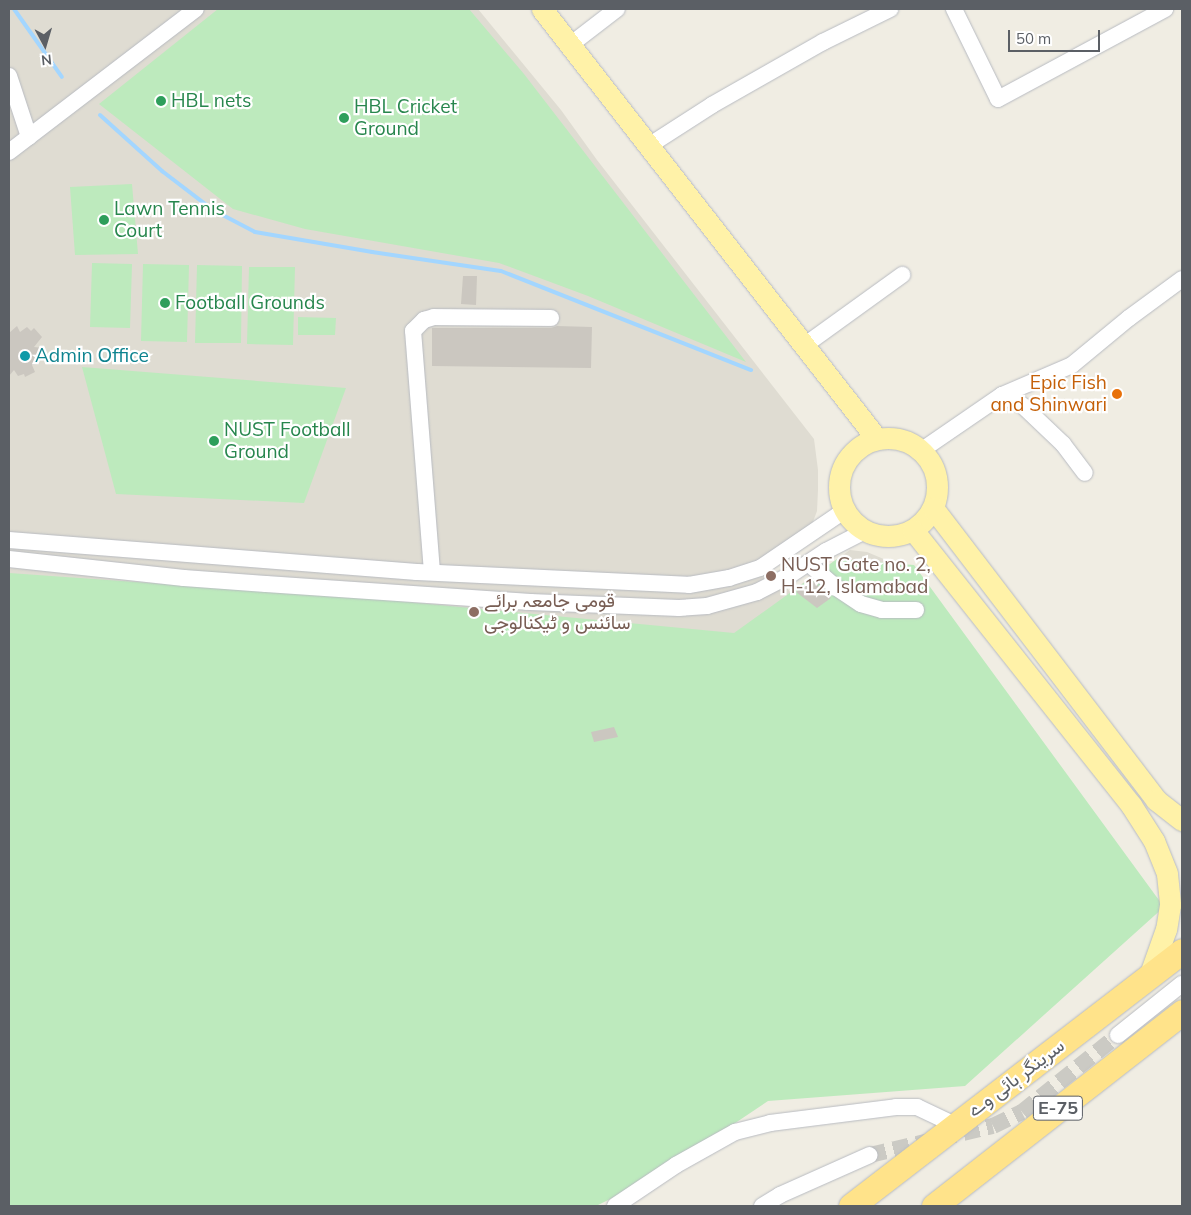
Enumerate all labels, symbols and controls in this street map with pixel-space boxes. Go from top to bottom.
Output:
north arrow [20,20,70,70]
scale bar [1011,20,1104,52]
text: 50 m [1016,29,1051,48]
text: N [40,50,53,69]
place label: HBL nets [171,90,251,112]
marker: HBL nets [155,95,167,107]
place label: HBL Cricket Ground [354,96,457,140]
marker: HBL Cricket Ground [338,112,350,124]
place label: Lawn Tennis Court [114,198,225,242]
marker: Lawn Tennis Court [98,214,110,226]
place label: Football Grounds [175,292,325,314]
marker: Football Grounds [159,297,171,309]
place label: Admin Office [35,345,149,367]
marker: Admin Office [19,350,31,362]
place label: Epic Fish and Shinwari [990,372,1107,416]
marker: Epic Fish and Shinwari [1111,388,1123,400]
place label: NUST Football Ground [224,419,350,463]
marker: NUST Football Ground [208,435,220,447]
place label: NUST Gate no. 2, H-12, Islamabad [781,554,931,598]
marker: NUST Gate no. 2, H-12, Islamabad [765,570,777,582]
place label: قومی جامعہ برائے سائنس و ٹیکنالوجی [484,590,631,634]
marker: قومی جامعہ برائے سائنس و ٹیکنالوجی [468,606,480,618]
street label: سرینگر ہائی وے [963,1034,1069,1122]
road number: E-75 [1032,1092,1084,1124]

